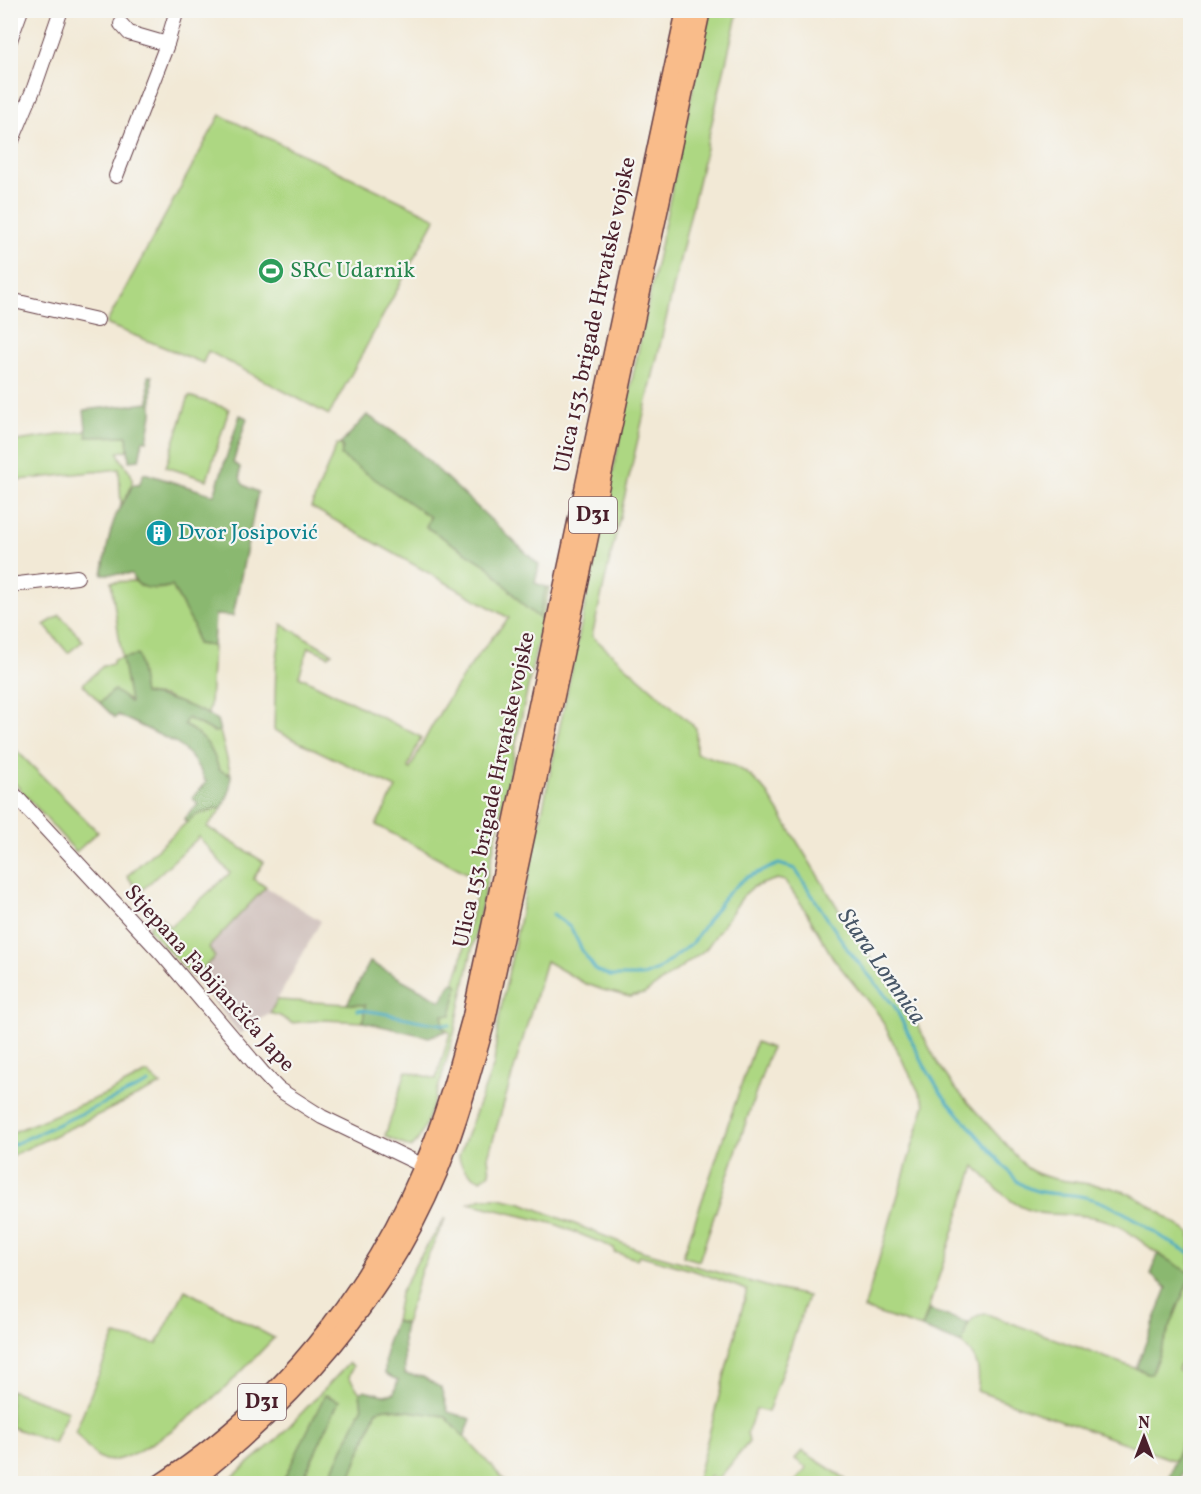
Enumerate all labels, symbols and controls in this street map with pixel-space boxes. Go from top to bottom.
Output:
street label: Ulica 153. brigade Hrvatske vojske [547,154,645,476]
sports icon: SRC Udarnik [256,256,286,286]
place label: SRC Udarnik [290,256,415,287]
road number: D31 [569,497,617,533]
building icon: Dvor Josipović [144,518,174,548]
place label: Dvor Josipović [178,518,318,549]
street label: Ulica 153. brigade Hrvatske vojske [446,629,544,951]
street label: Stjepana Fabijančića Jape [116,879,302,1079]
water label: Stara Lomnica [828,902,934,1032]
road number: D31 [238,1384,286,1420]
north arrow [1114,1407,1174,1467]
text: N [1138,1413,1150,1435]

